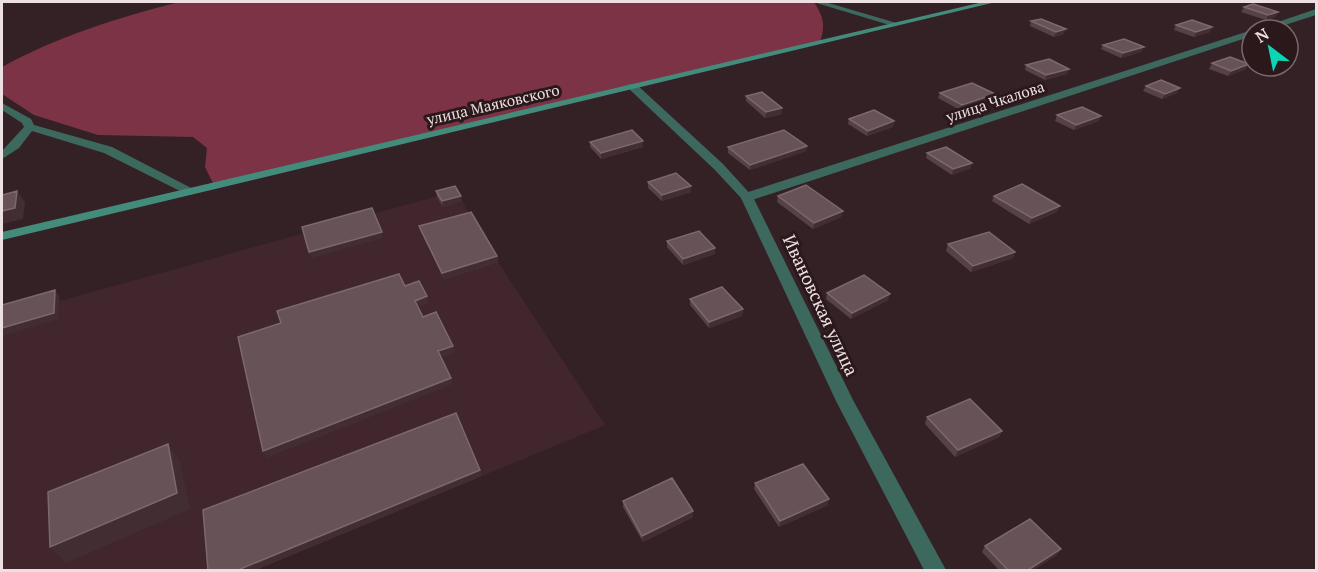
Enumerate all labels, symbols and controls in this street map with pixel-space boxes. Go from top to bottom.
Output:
north arrow [1240,18,1300,78]
text: N [1251,23,1273,48]
street label: улица Чкалова [942,76,1047,127]
street label: улица Маяковского [424,79,561,129]
street label: Ивановская улица [778,231,864,379]

